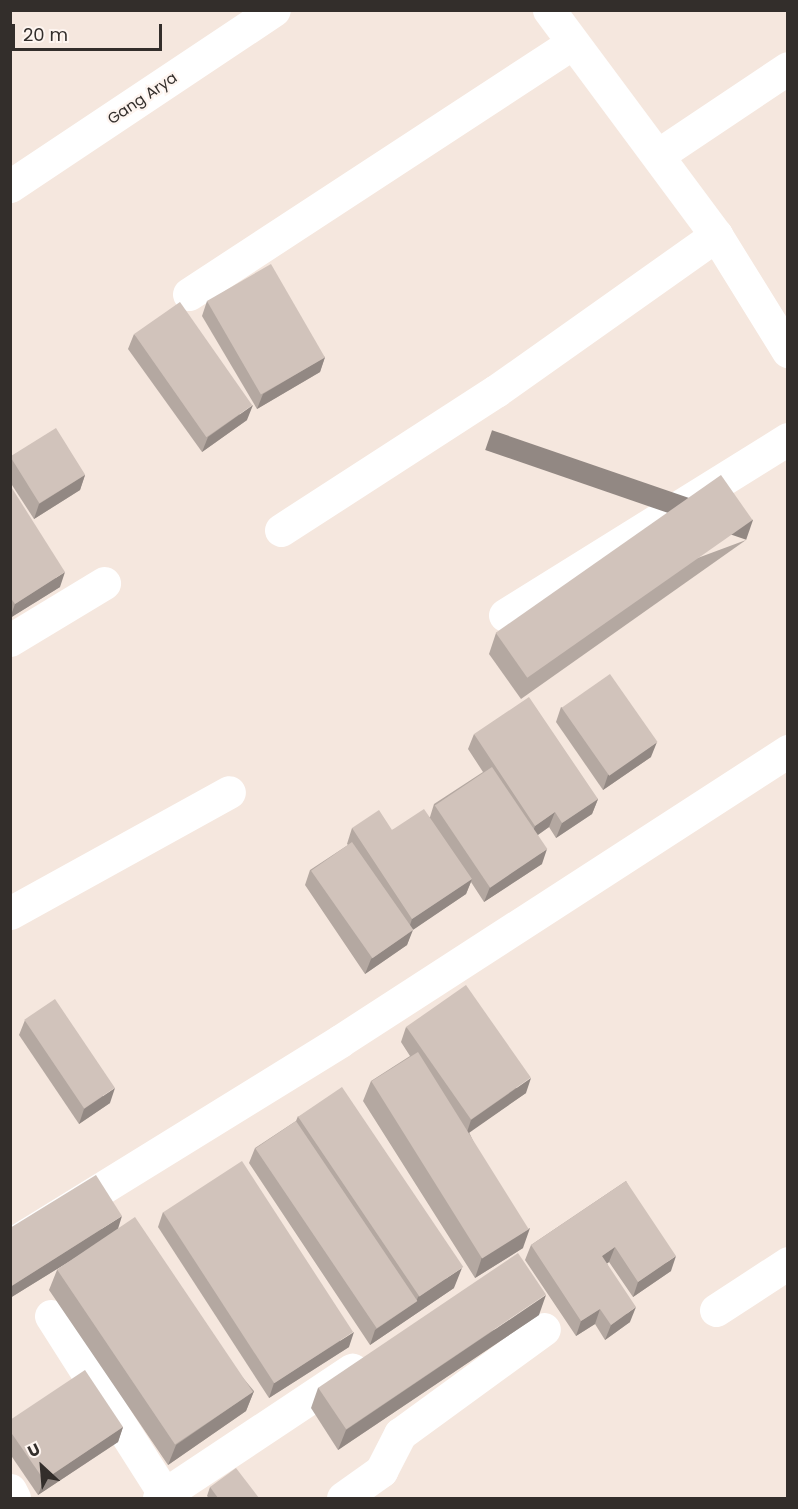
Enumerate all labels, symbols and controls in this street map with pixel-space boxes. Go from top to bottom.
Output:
scale bar [15,12,165,50]
text: 20 m [23,22,68,47]
street label: Gang Arya [104,68,180,128]
north arrow [12,1437,72,1497]
text: U [24,1438,44,1463]

